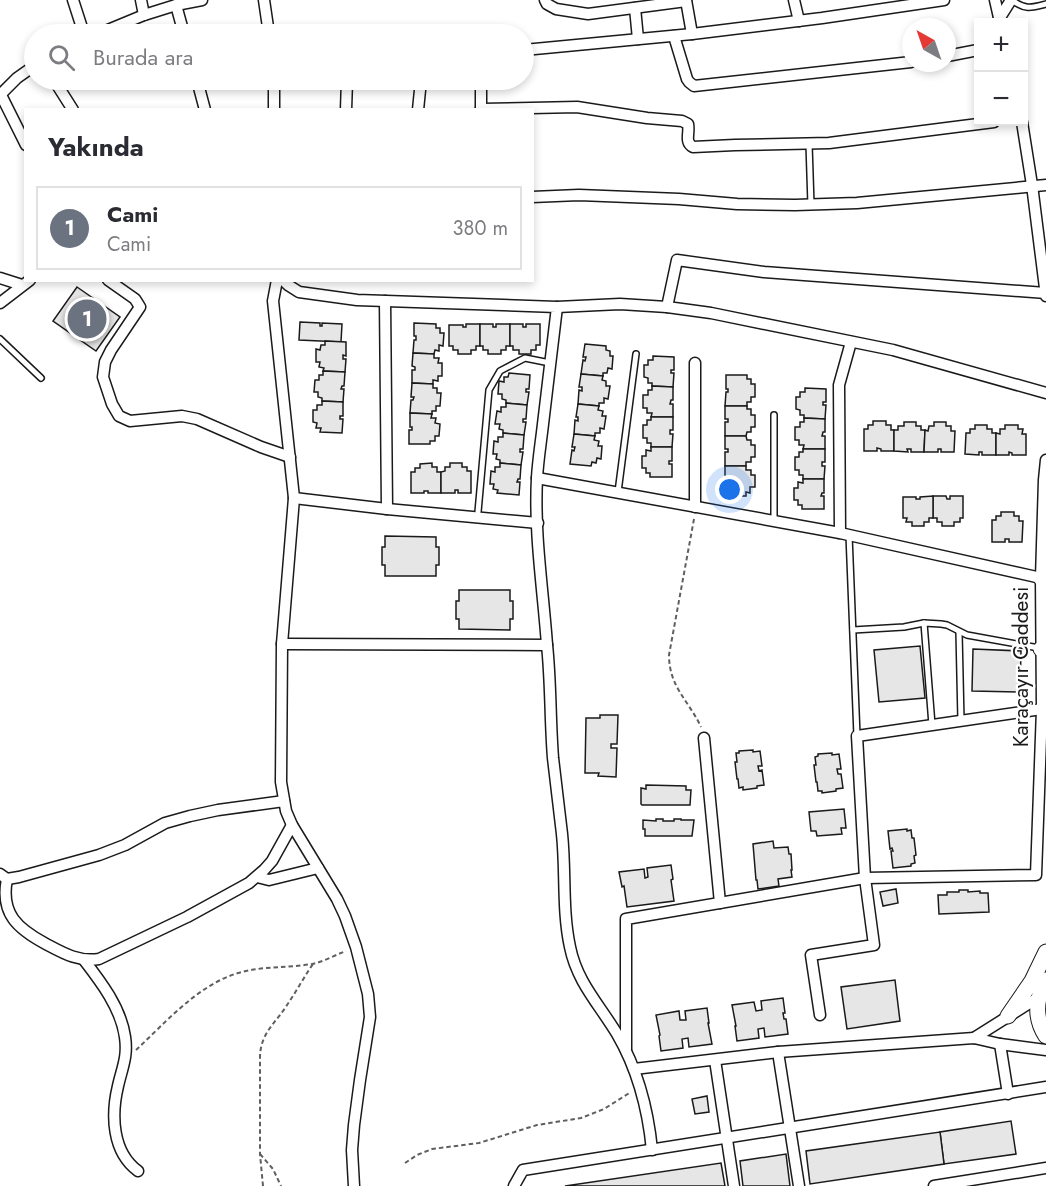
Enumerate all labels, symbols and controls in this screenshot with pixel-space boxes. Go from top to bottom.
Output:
north arrow [902,18,956,72]
map controls [974,18,1028,126]
button: + [974,18,1028,72]
search box [24,24,534,90]
icon: search [45,41,78,74]
text: Burada ara [93,41,193,73]
button: − [974,72,1028,126]
text: Yakında [48,128,144,166]
text: Cami [107,198,158,230]
text: 1 [64,214,75,243]
text: 380 m [453,214,508,243]
text: Cami [107,230,151,259]
pin: 1 [68,296,106,342]
your location [715,475,744,504]
street label: Karaçayır Caddesi [1006,587,1036,747]

